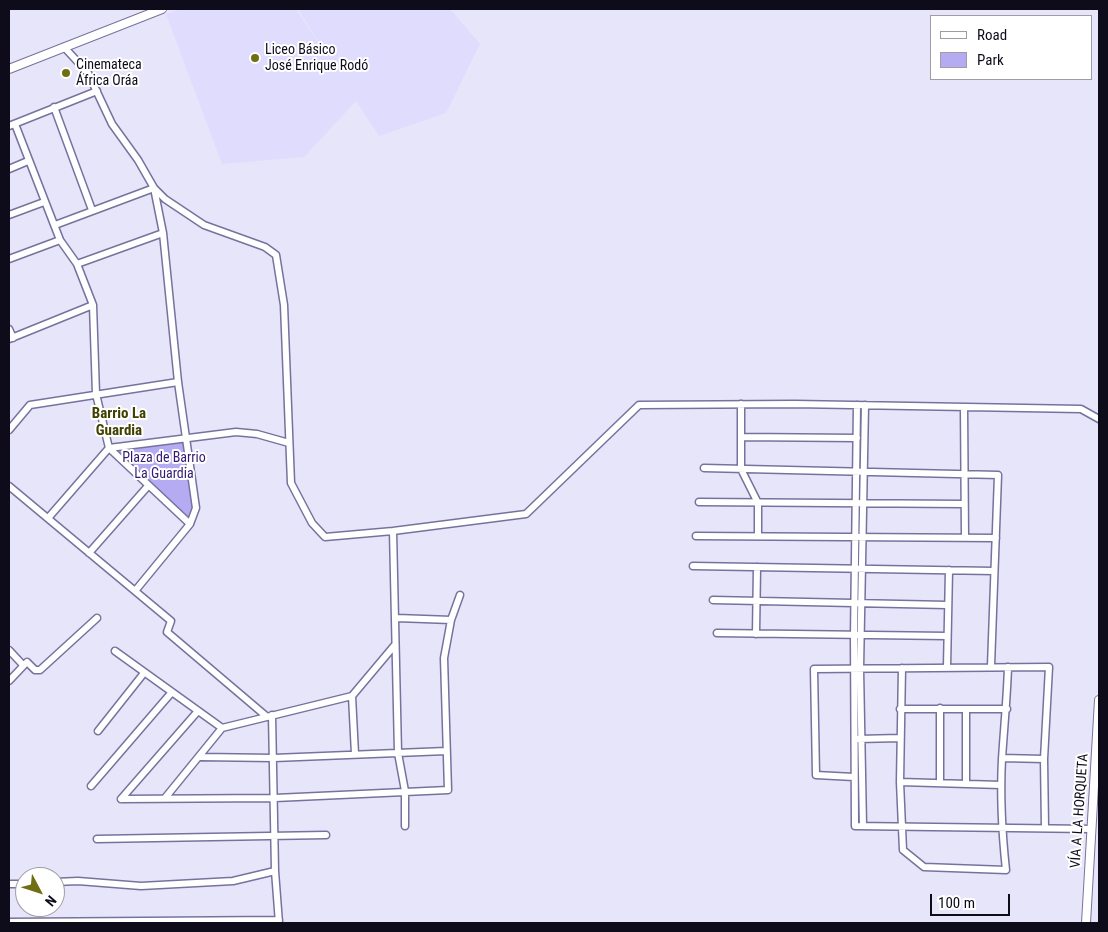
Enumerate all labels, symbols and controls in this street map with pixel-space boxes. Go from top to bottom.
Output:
legend [930,15,1093,80]
text: Road [977,26,1007,44]
place label: Liceo Básico José Enrique Rodó [265,42,368,74]
text: Park [977,51,1004,69]
marker: Liceo Básico José Enrique Rodó [249,52,261,64]
place label: Cinemateca África Oráa [76,57,142,90]
marker: Cinemateca África Oráa [60,67,72,79]
district label: Barrio La Guardia [92,405,146,440]
park label: Plaza de Barrio La Guardia [122,450,206,482]
street label: VÍA A LA HORQUETA [1068,753,1092,869]
north arrow [15,867,65,917]
scale bar [933,884,1013,916]
text: N [42,893,60,909]
text: 100 m [938,894,975,912]

